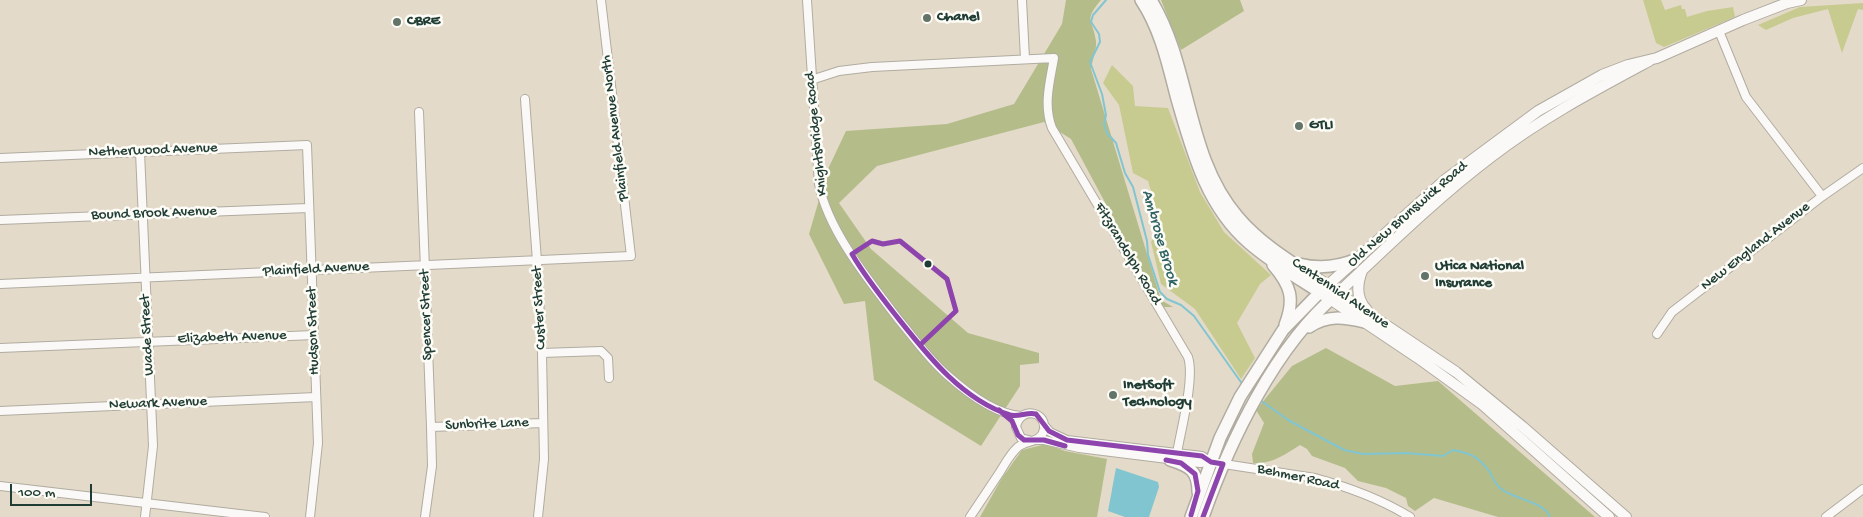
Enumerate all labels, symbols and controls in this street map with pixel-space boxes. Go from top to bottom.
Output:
place label: Chanel [937,9,980,27]
marker: Chanel [921,12,933,24]
place label: CBRE [407,13,440,31]
marker: CBRE [391,16,403,28]
street label: Plainfield Avenue North [598,54,634,202]
street label: Knightsbridge Road [802,71,832,197]
place label: GTLI [1309,117,1333,135]
marker: GTLI [1293,120,1305,132]
street label: Netherwood Avenue [88,140,218,162]
street label: Old New Brunswick Road [1344,158,1472,272]
water label: Ambrose Brook [1136,188,1182,288]
street label: New England Avenue [1698,199,1814,295]
street label: Fitzrandolph Road [1089,200,1165,308]
street label: Bound Brook Avenue [91,203,217,225]
street label: Centennial Avenue [1287,254,1393,334]
street label: Plainfield Avenue [262,258,370,282]
place label: Utica National Insurance [1435,258,1524,293]
unlabelled marker [923,259,933,269]
street label: Custer Street [529,266,551,350]
street label: Spencer Street [416,269,438,361]
marker: Utica National Insurance [1419,270,1431,282]
street label: Hudson Street [303,287,325,375]
street label: Wade Street [137,294,159,376]
street label: Elizabeth Avenue [177,327,287,349]
place label: InetSoft Technology [1123,377,1192,412]
marker: InetSoft Technology [1107,389,1119,401]
street label: Newark Avenue [109,393,207,415]
street label: Sunbrite Lane [445,415,529,435]
street label: Behmer Road [1255,461,1341,495]
scale bar [12,474,95,506]
text: 100 m [18,484,55,502]

